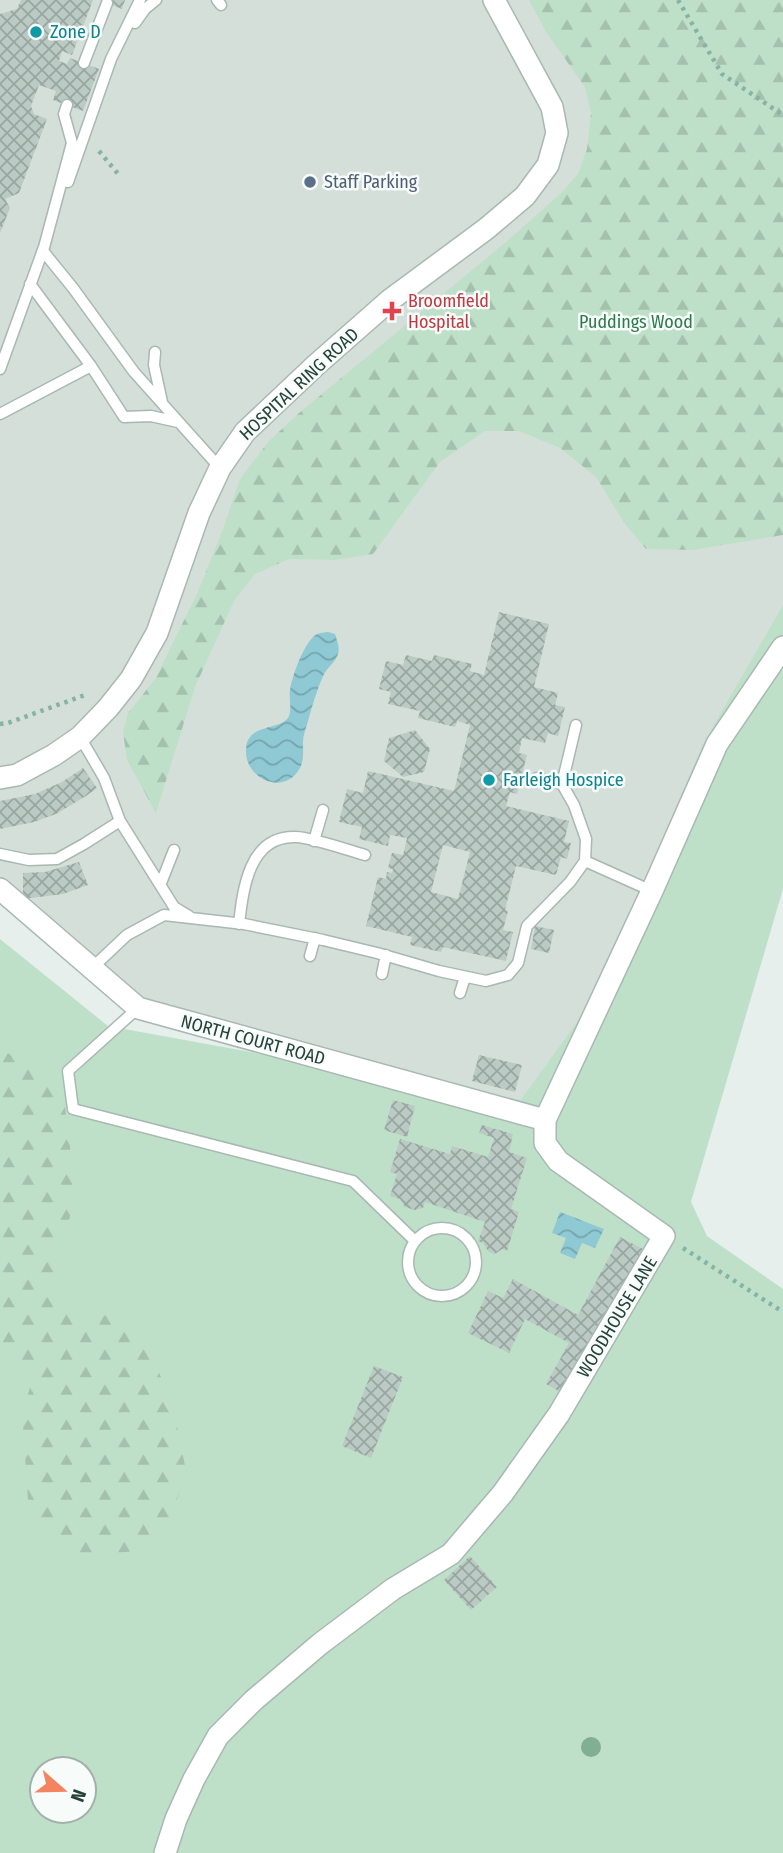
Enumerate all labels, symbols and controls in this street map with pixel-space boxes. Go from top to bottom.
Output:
place label: Zone D [50,21,101,43]
marker: Zone D [28,24,44,40]
place label: Staff Parking [324,171,418,193]
marker: Staff Parking [302,174,318,190]
place label: Broomfield Hospital [408,290,489,333]
marker: Broomfield Hospital [382,301,402,321]
park label: Puddings Wood [579,311,693,333]
street label: HOSPITAL RING ROAD [235,323,363,445]
place label: Farleigh Hospice [503,769,624,791]
marker: Farleigh Hospice [481,772,497,788]
street label: NORTH COURT ROAD [178,1010,328,1070]
street label: WOODHOUSE LANE [572,1252,662,1382]
north arrow [28,1755,98,1825]
text: N [66,1786,91,1805]

